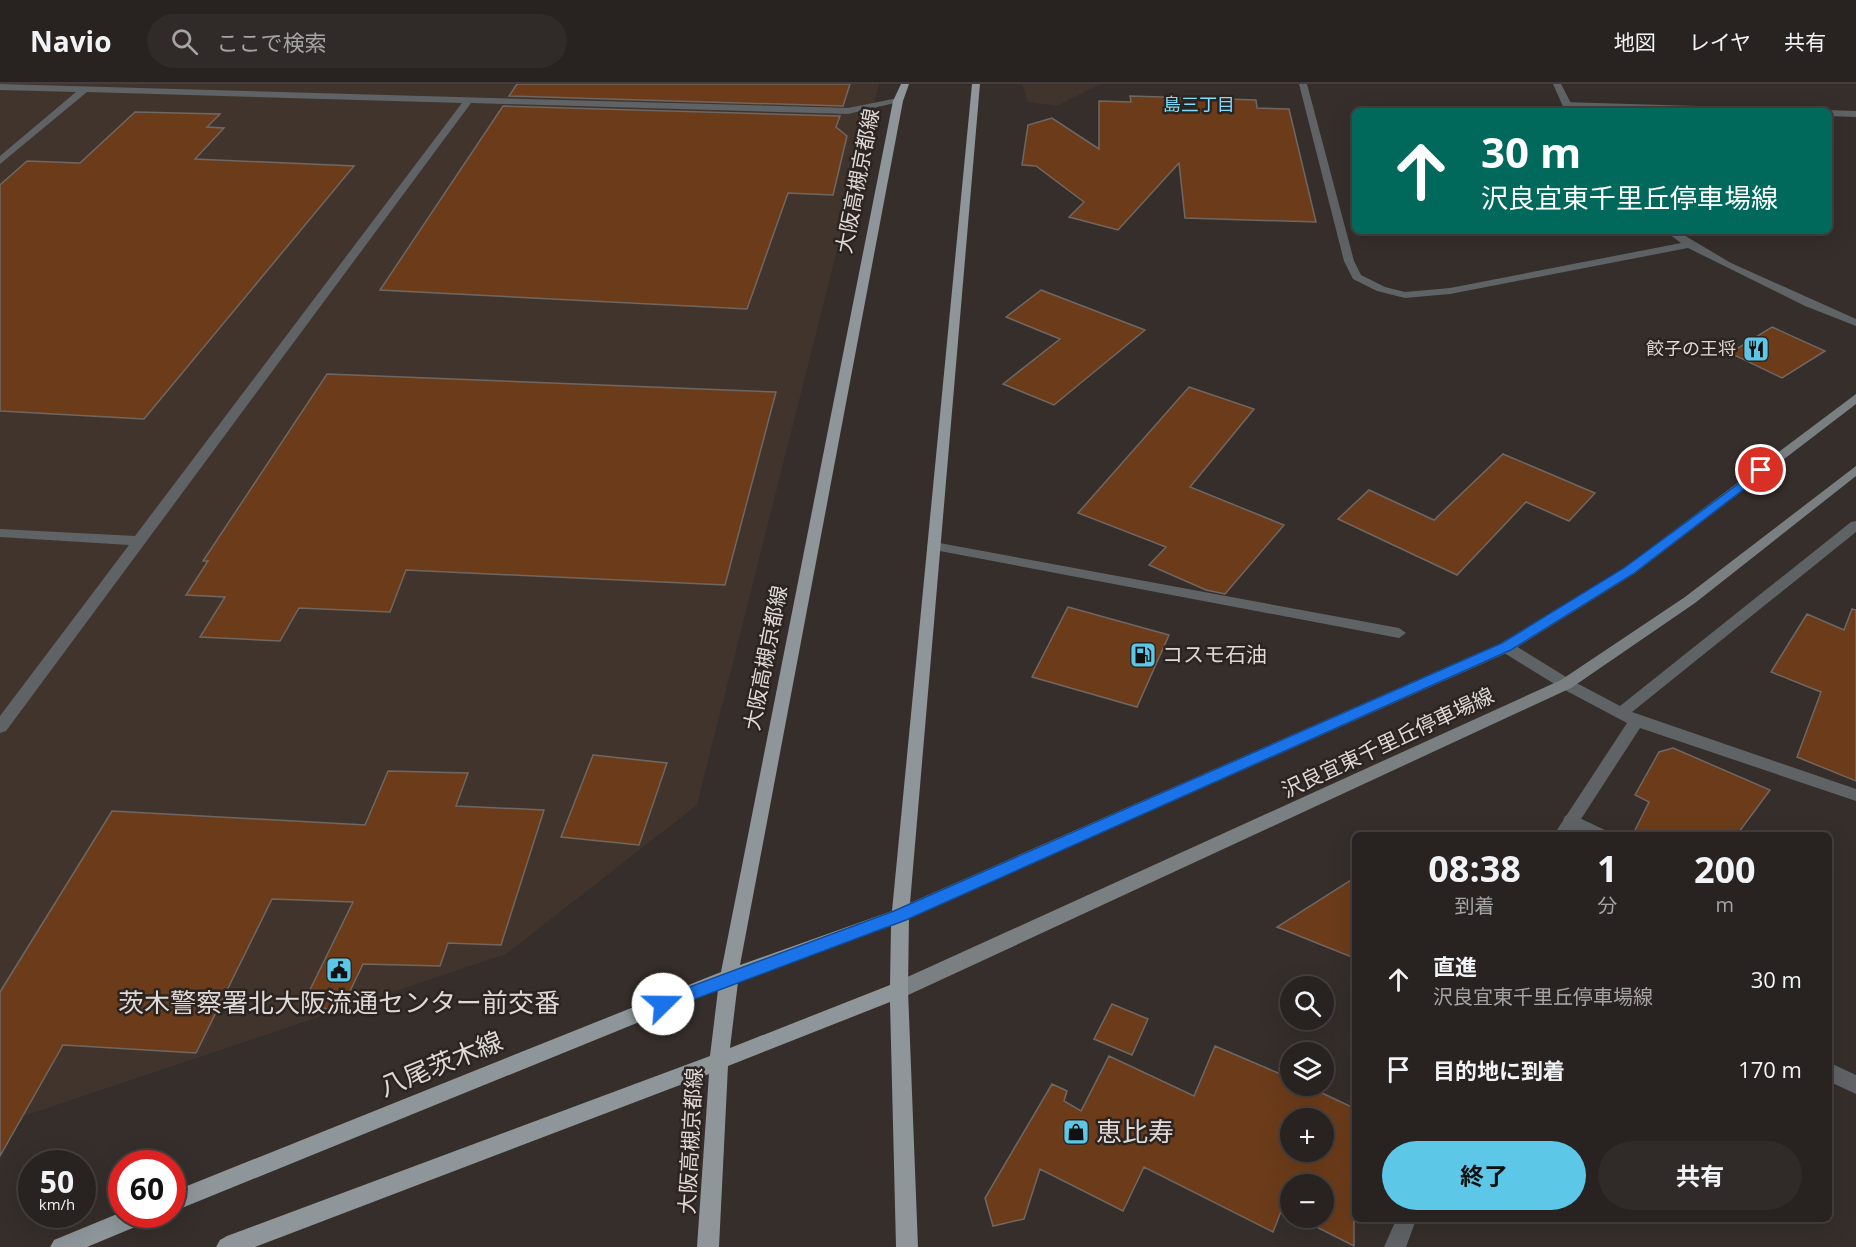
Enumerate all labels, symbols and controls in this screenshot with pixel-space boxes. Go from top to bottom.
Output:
search box [147,14,567,68]
text: Navio [30,22,111,60]
icon: search [168,25,201,58]
text: ここで検索 [216,27,327,57]
text: 地図 [1614,28,1656,56]
text: レイヤ [1689,28,1751,56]
text: 共有 [1784,28,1826,56]
district label: 島三丁目 [1163,92,1235,116]
street label: 大阪高槻京都線 [829,106,885,256]
text: 30 m [1481,123,1581,180]
icon: ahead [1382,132,1460,210]
text: 沢良宜東千里丘停車場線 [1481,179,1778,216]
restaurant icon: 餃子の王将 [1741,334,1771,364]
place label: 餃子の王将 [1646,336,1736,360]
pin [1735,444,1786,495]
icon: arrive [1744,453,1777,486]
street label: 大阪高槻京都線 [737,583,793,733]
fuel station icon: コスモ石油 [1128,640,1158,670]
place label: コスモ石油 [1162,640,1267,668]
street label: 沢良宜東千里丘停車場線 [1277,681,1498,804]
text: 08:38 [1428,844,1521,893]
text: 1 [1597,844,1618,893]
text: 200 [1694,845,1756,894]
text: m [1716,891,1734,918]
text: 到着 [1455,892,1495,919]
text: 分 [1597,892,1617,919]
text: 直進 [1433,951,1477,981]
public building icon: 茨木警察署北大阪流通センター前交番 [324,955,354,985]
icon: ahead [1382,963,1415,996]
text: 30 m [1751,964,1802,994]
position arrow [631,972,695,1036]
map controls [1280,976,1334,1228]
button: search [1280,976,1334,1030]
text: 沢良宜東千里丘停車場線 [1433,983,1653,1010]
place label: 茨木警察署北大阪流通センター前交番 [118,984,560,1020]
street label: 八尾茨木線 [374,1022,508,1104]
button: layers [1280,1042,1334,1096]
icon: arrive [1382,1053,1415,1086]
text: 170 m [1738,1054,1802,1084]
text: 目的地に到着 [1433,1055,1565,1085]
street label: 大阪高槻京都線 [672,1067,708,1215]
button: + [1280,1108,1334,1162]
place label: 恵比寿 [1096,1113,1174,1149]
shop icon: 恵比寿 [1061,1117,1091,1147]
button: 終了 [1382,1141,1586,1210]
button: 共有 [1598,1141,1802,1210]
speed limit sign: 60 [108,1150,186,1228]
text: 50 [40,1161,74,1202]
button: − [1280,1174,1334,1228]
text: km/h [39,1194,75,1214]

